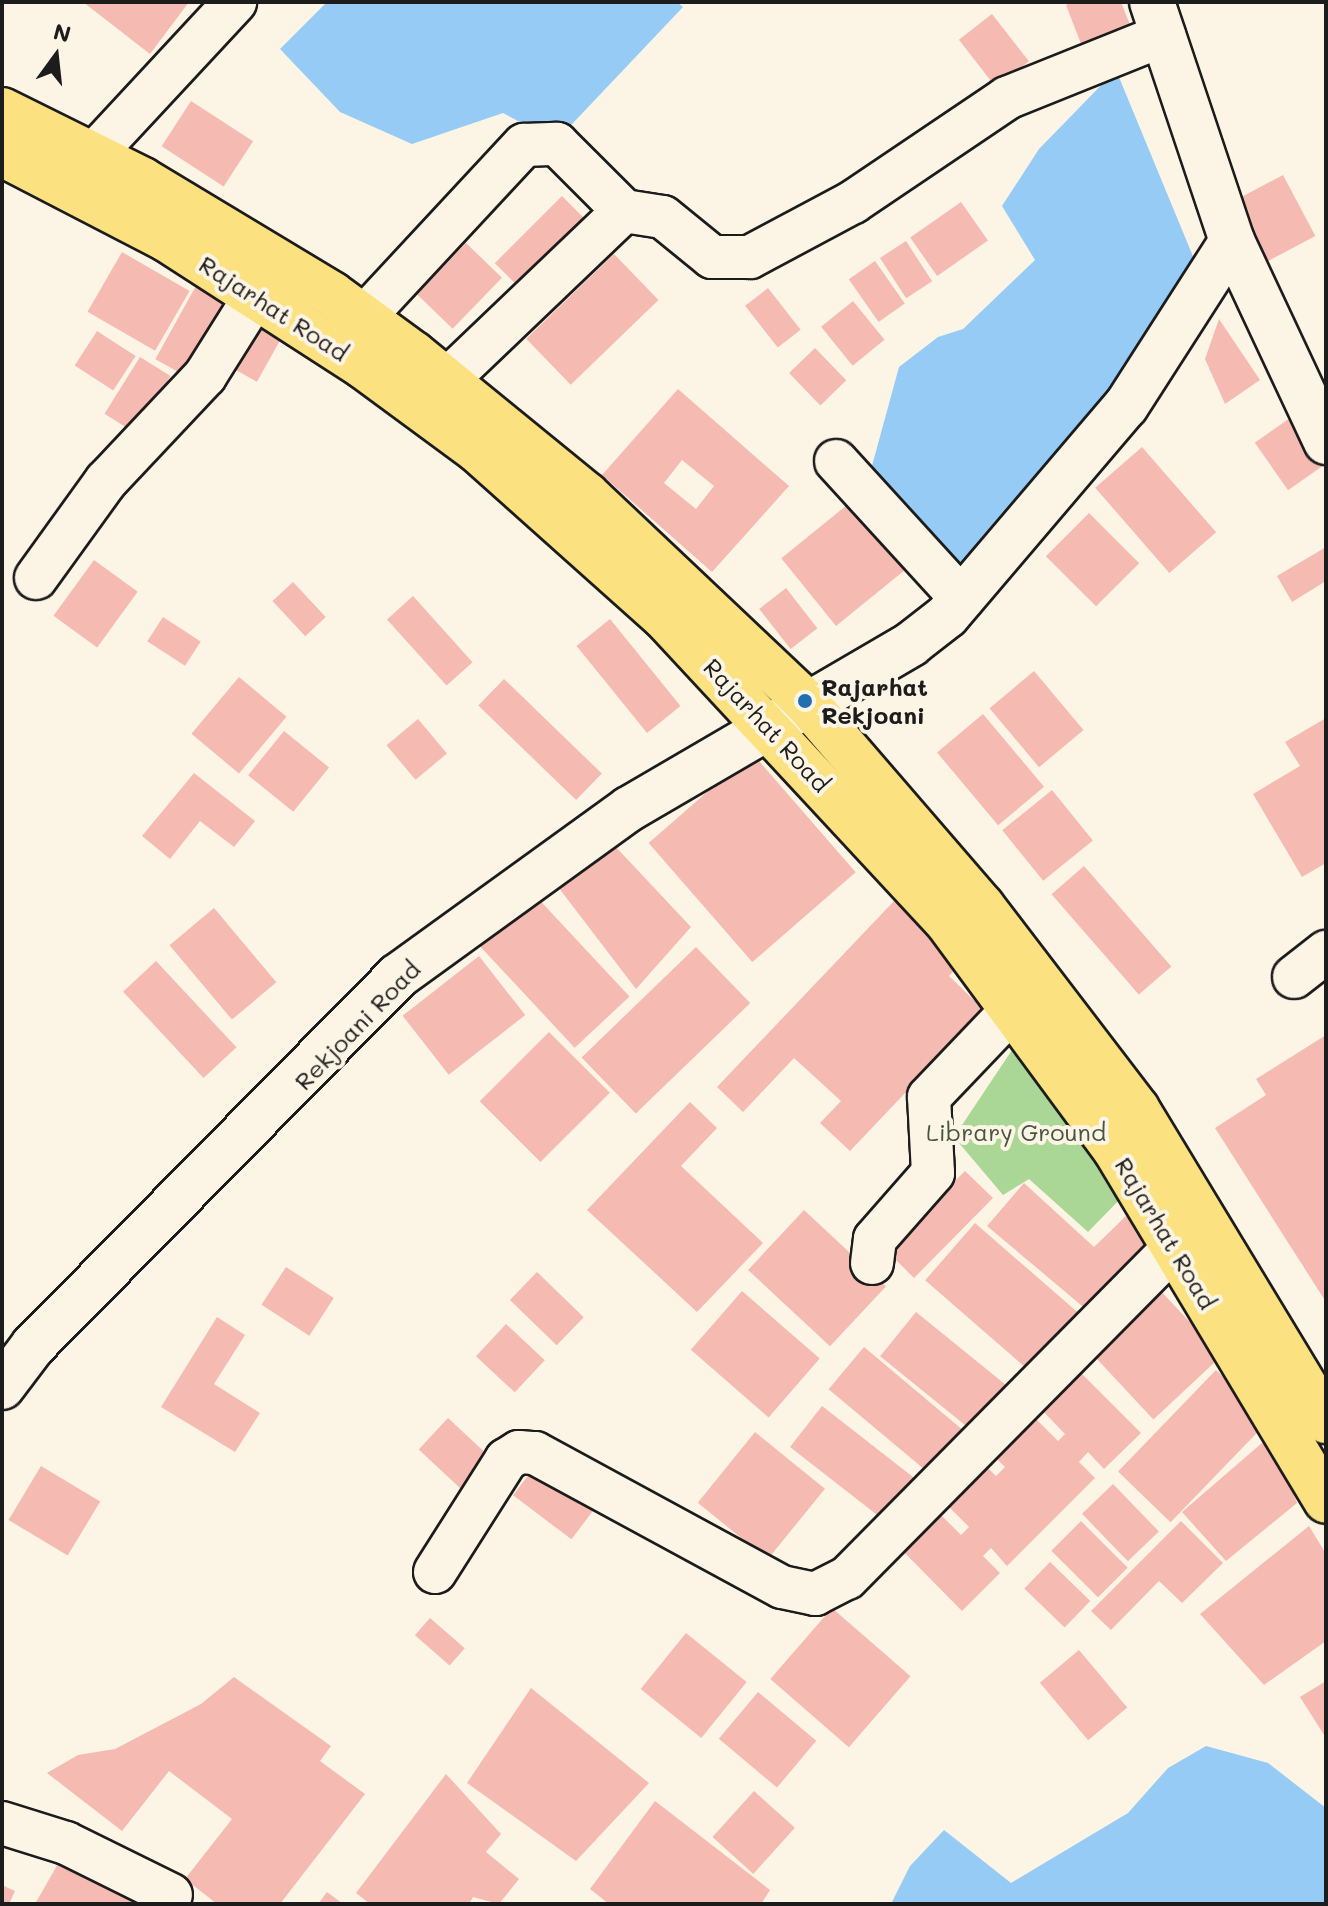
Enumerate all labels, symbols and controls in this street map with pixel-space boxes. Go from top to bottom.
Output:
north arrow [16,16,96,96]
text: N [51,16,74,49]
street label: Rajarhat Road [194,249,354,367]
street label: Rajarhat Road [698,652,836,798]
place label: Rajarhat Rekjoani [821,673,928,729]
marker: Rajarhat Rekjoani [796,692,814,710]
street label: Rekjoani Road [288,954,426,1096]
park label: Library Ground [926,1118,1106,1146]
street label: Rajarhat Road [1109,1152,1223,1314]

